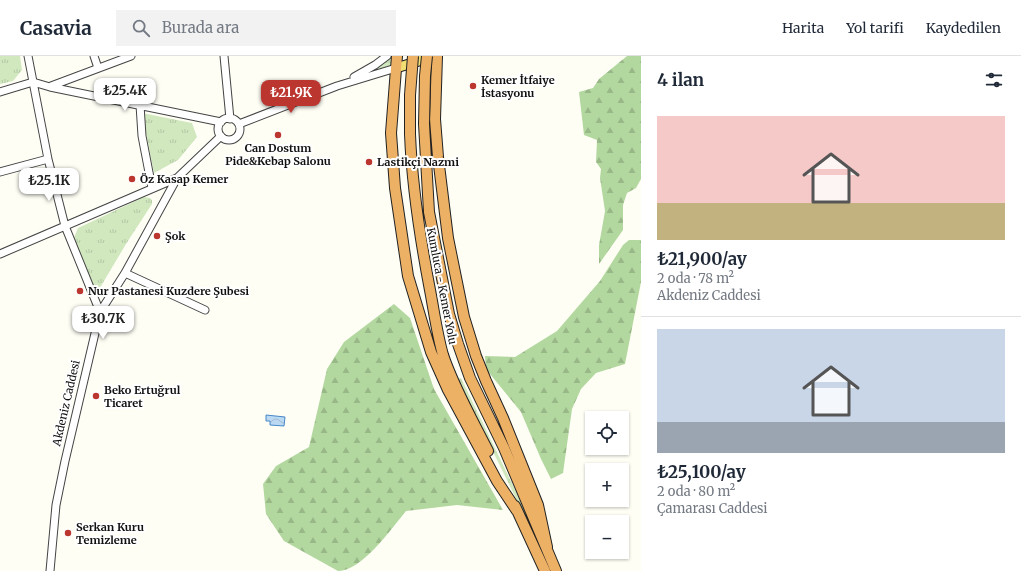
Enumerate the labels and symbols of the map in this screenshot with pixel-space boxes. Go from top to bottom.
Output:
place label: Kemer İtfaiye İstasyonu [481,73,555,100]
pin: ₺25.4K [92,78,158,112]
pin: ₺21.9K [258,80,324,114]
marker: Kemer İtfaiye İstasyonu [468,81,478,91]
marker: Can Dostum Pide&Kebap Salonu [273,130,283,140]
place label: Can Dostum Pide&Kebap Salonu [225,141,331,168]
place label: Lastikçi Nazmi [377,155,459,169]
marker: Lastikçi Nazmi [364,157,374,167]
pin: ₺25.1K [16,168,82,202]
place label: Öz Kasap Kemer [140,172,228,186]
marker: Öz Kasap Kemer [127,174,137,184]
street label: Kumluca - Kemer Yolu [424,226,460,346]
place label: Şok [165,229,186,243]
marker: Şok [152,231,162,241]
place label: Nur Pastanesi Kuzdere Şubesi [88,284,249,298]
marker: Nur Pastanesi Kuzdere Şubesi [75,286,85,296]
pin: ₺30.7K [70,306,136,340]
street label: Akdeniz Caddesi [49,358,83,448]
place label: Beko Ertuğrul Ticaret [104,383,181,410]
marker: Beko Ertuğrul Ticaret [91,391,101,401]
place label: Serkan Kuru Temizleme [76,520,144,547]
marker: Serkan Kuru Temizleme [63,528,73,538]

